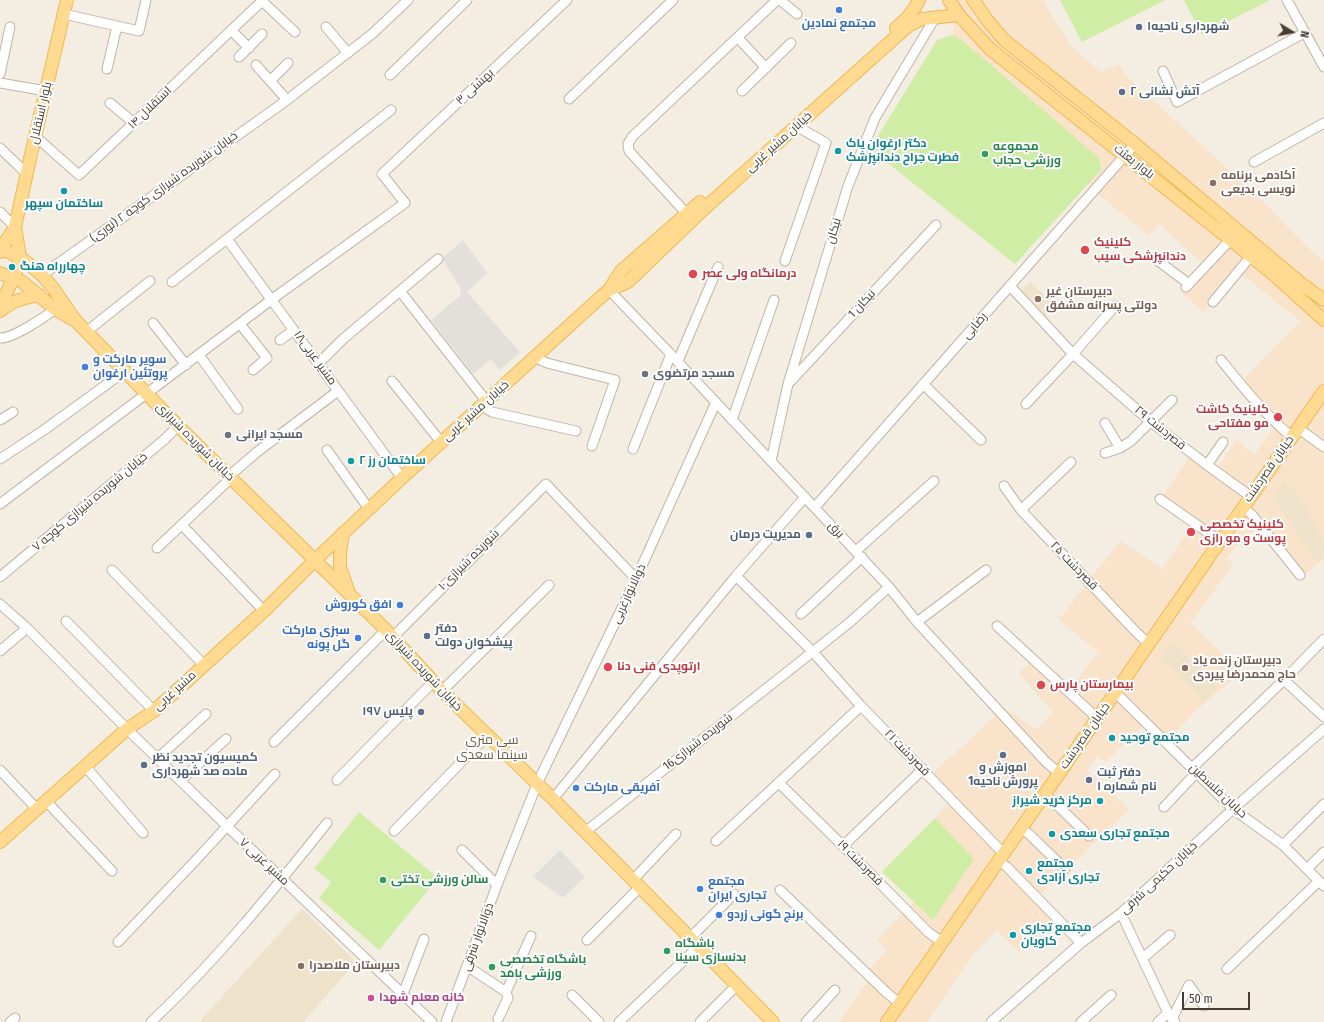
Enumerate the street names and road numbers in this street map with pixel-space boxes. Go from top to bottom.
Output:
street label: بهشتی ۳ [453,66,497,108]
street label: بلوار استقلال [27,80,55,146]
street label: استقلال ۱۴ [125,84,175,132]
street label: خیابان مشیر غربی [743,109,815,175]
street label: خیابان شوریده شیرازی کوچه ۲ (نوری) [87,129,241,245]
street label: بلوار بعثت [1111,142,1157,182]
street label: نیکان [823,216,845,246]
street label: نیکان 1 [845,287,879,321]
street label: رضایی [960,310,990,342]
street label: مشیر غربی۱۸ [290,328,340,388]
street label: خیابان مشیر غربی [440,378,512,444]
street label: خیابان شوریده شیرازی [153,400,237,484]
street label: قصردشت ۲۹ [1132,403,1188,453]
street label: خیابان قصردشت [1241,433,1297,505]
street label: خیابان شوریده شیرازی کوچه ۷ [29,450,151,554]
street label: برق [825,519,847,541]
street label: ۱۰شوریده شیرازی [435,526,503,594]
street label: قصردشت ۲۵ [1047,539,1101,593]
street label: ذوالانوارغربی [609,562,649,626]
street label: خیابان شوریده شیرازی [383,628,465,714]
street label: مشیر غربی [151,668,199,714]
street label: خیابان قصردشت [1057,700,1113,772]
street label: شوریده شیرازی16 [660,710,736,774]
street label: قصردشت ۲۱ [881,727,933,779]
street label: خیابان فلسطین [1186,761,1250,821]
street label: مشیر غربی ۷ [236,835,292,889]
street label: قصردشت ۱۹ [834,837,886,889]
street label: خیابان حکیمی شرقی [1118,839,1200,917]
street label: ذوالانوار شرقی [459,901,497,973]

